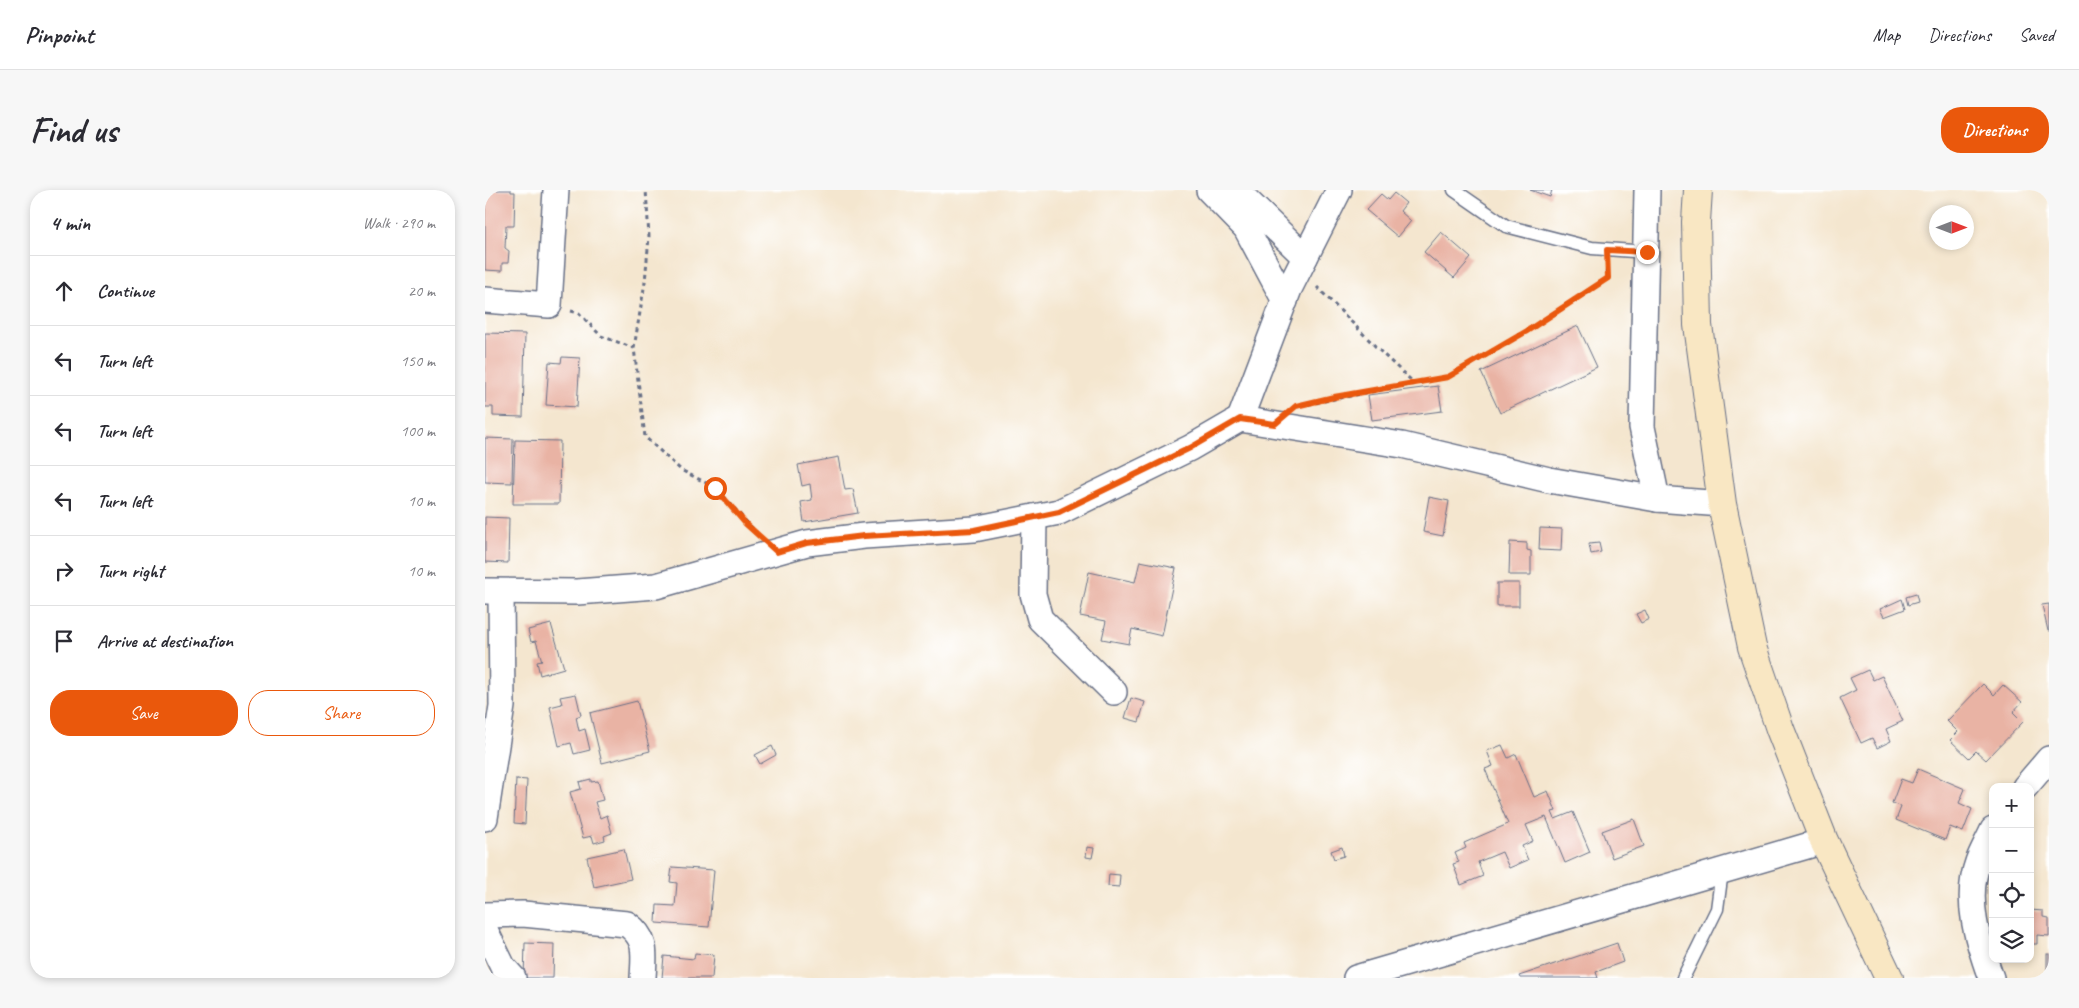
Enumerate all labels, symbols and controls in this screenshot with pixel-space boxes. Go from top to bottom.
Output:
text: Pinpoint [25,20,94,50]
text: Map [1873,24,1900,46]
text: Directions [1928,24,1991,46]
text: Saved [2019,24,2054,46]
button: Directions [1941,107,2049,153]
text: Find us [30,108,117,153]
north arrow [1929,205,1974,250]
text: 4 min [50,210,90,236]
text: Walk · 290 m [363,213,435,233]
route end [1636,241,1659,264]
icon: ahead [50,277,78,305]
text: Continue [97,279,154,303]
text: 20 m [408,281,435,301]
icon: left [50,347,78,375]
text: Turn left [97,349,152,373]
text: 150 m [401,351,435,371]
icon: left [50,417,78,445]
text: Turn left [97,419,152,443]
text: 100 m [401,421,435,441]
route start [704,477,727,500]
icon: left [50,487,78,515]
text: Turn left [97,489,152,513]
text: 10 m [408,491,435,511]
icon: right [50,557,78,585]
text: Turn right [97,559,164,583]
text: 10 m [408,561,435,581]
icon: arrive [50,627,78,655]
text: Arrive at destination [97,629,233,653]
button: Save [50,690,238,736]
button: Share [248,690,435,736]
map controls [1989,783,2034,963]
button: + [1989,783,2034,828]
button: − [1989,828,2034,873]
button: locate [1989,873,2034,918]
button: layers [1989,918,2034,963]

